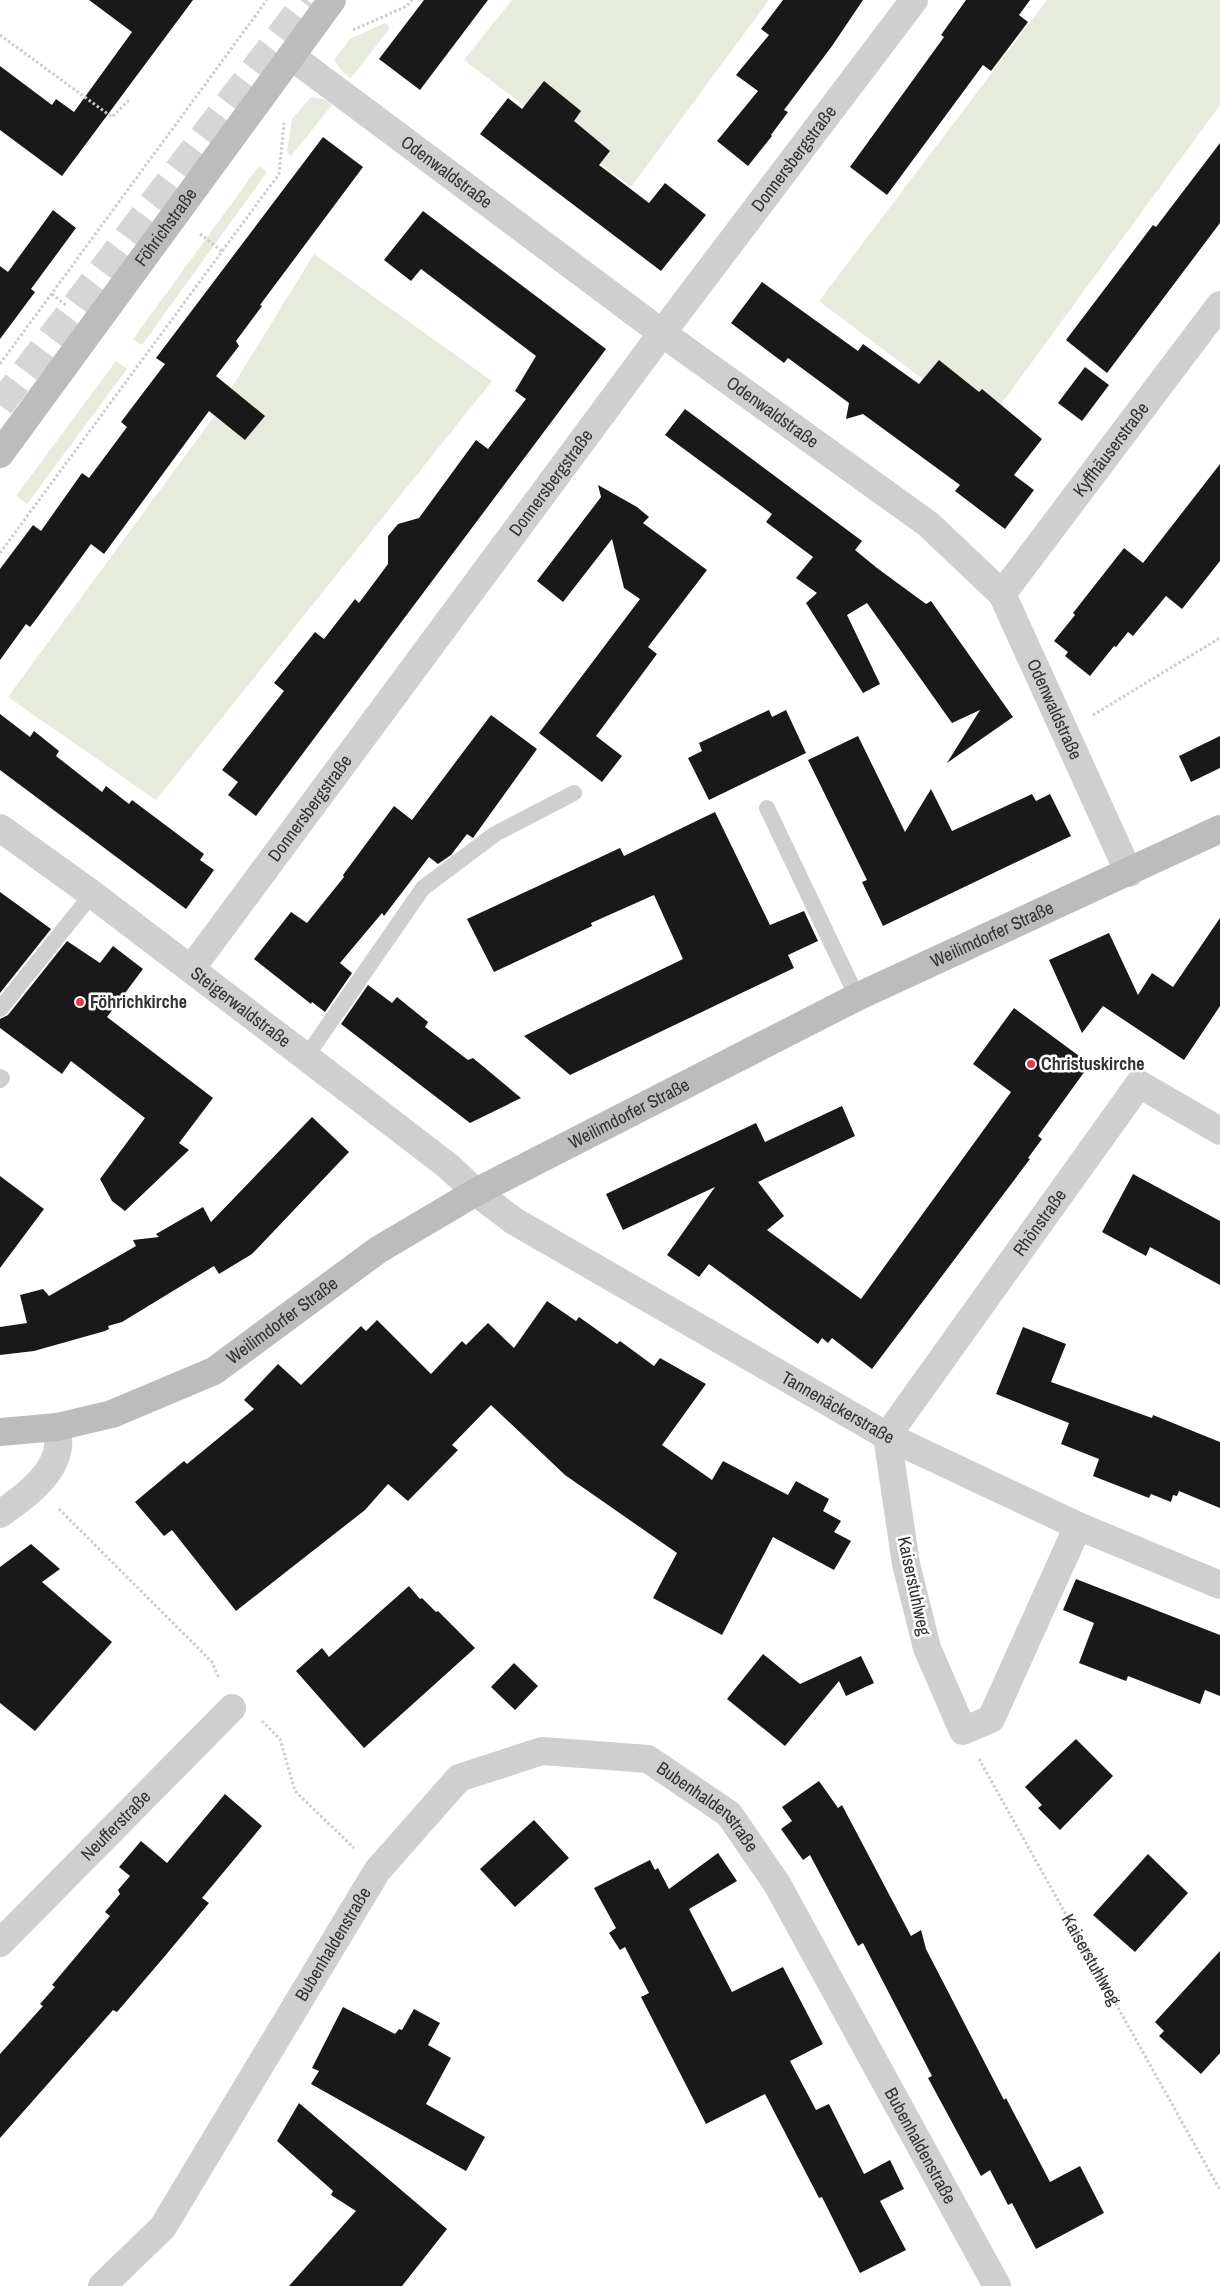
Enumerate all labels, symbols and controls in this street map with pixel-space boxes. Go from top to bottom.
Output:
street label: Donnersbergstraße [745,100,842,217]
street label: Odenwaldstraße [396,129,498,214]
street label: Föhrichstraße [128,183,202,271]
street label: Odenwaldstraße [721,370,824,454]
street label: Kyffhäuserstraße [1067,397,1154,502]
street label: Donnersbergstraße [503,424,599,541]
street label: Odenwaldstraße [1021,655,1089,764]
street label: Donnersbergstraße [262,749,358,867]
street label: Weilimdorfer Straße [926,895,1057,973]
street label: Steigerwaldstraße [186,960,296,1053]
place label: Föhrichkirche [90,989,187,1014]
marker: Föhrichkirche [74,996,86,1008]
place label: Christuskirche [1041,1051,1144,1076]
marker: Christuskirche [1025,1058,1037,1070]
street label: Weilimdorfer Straße [564,1072,694,1155]
street label: Rhönstraße [1007,1184,1072,1261]
street label: Weilimdorfer Straße [221,1271,343,1370]
street label: Tannenäckerstraße [777,1365,899,1450]
street label: Kaiserstuhlweg [892,1534,937,1639]
street label: Bubenhaldenstraße [652,1755,764,1857]
street label: Neufferstraße [75,1784,156,1866]
street label: Bubenhaldenstraße [289,1882,377,2006]
street label: Kaiserstuhlweg [1056,1909,1128,2010]
street label: Bubenhaldenstraße [879,2083,963,2208]

